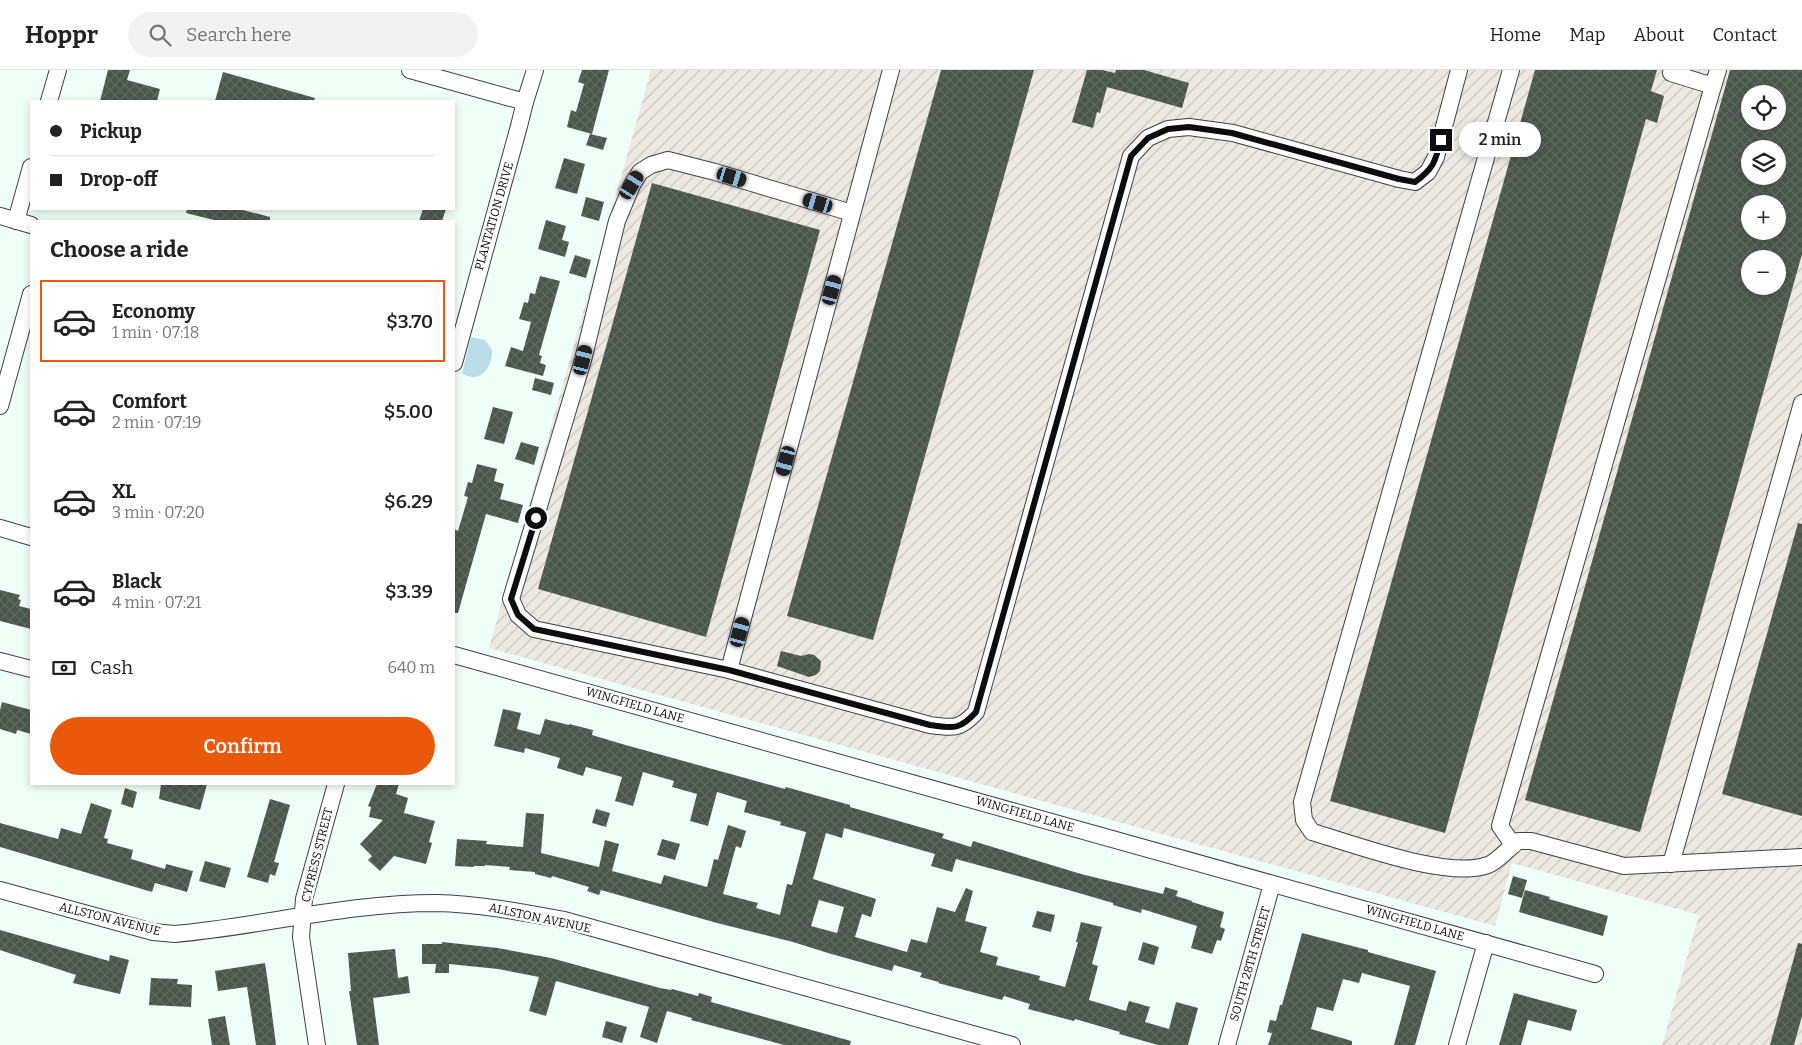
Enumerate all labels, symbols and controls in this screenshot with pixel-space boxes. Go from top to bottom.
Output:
search box [128,12,478,57]
text: Hoppr [25,21,98,49]
icon: search [146,21,174,49]
text: Search here [186,23,291,46]
text: Home [1490,24,1541,46]
text: Map [1569,24,1605,46]
text: About [1633,24,1684,46]
text: Contact [1712,24,1777,46]
map controls [1741,85,1786,295]
button: locate [1741,85,1786,130]
text: Pickup [80,120,142,143]
callout: 2 min [1458,122,1541,158]
route end [1430,129,1452,151]
text: 2 min [1479,130,1521,149]
button: layers [1741,140,1786,185]
street label: PLANTATION DRIVE [472,160,516,272]
car [715,165,748,189]
text: Drop-off [80,168,158,191]
car [617,168,646,202]
car [801,191,834,215]
button: + [1741,195,1786,240]
text: Choose a ride [50,236,189,263]
button: − [1741,250,1786,295]
car [820,274,843,306]
icon: car [52,299,97,344]
text: Economy [112,300,195,323]
text: $3.70 [386,310,433,333]
text: 1 min · 07:18 [112,323,199,342]
car [572,344,593,376]
icon: car [52,389,97,434]
text: Comfort [112,390,187,413]
text: $5.00 [384,400,433,423]
text: 2 min · 07:19 [112,413,201,432]
car [774,445,797,477]
icon: car [52,479,97,524]
text: XL [112,480,136,503]
text: $6.29 [384,490,433,513]
text: 3 min · 07:20 [112,503,205,522]
route start [525,507,547,529]
icon: car [52,569,97,614]
text: Black [112,570,162,593]
text: $3.39 [385,580,433,603]
text: 4 min · 07:21 [112,593,201,612]
car [728,616,751,648]
icon: cash [50,654,78,682]
text: Cash [90,656,133,679]
text: 640 m [387,658,435,677]
street label: WINGFIELD LANE [584,684,686,726]
button: Confirm [50,717,435,775]
street label: WINGFIELD LANE [974,793,1076,835]
street label: CYPRESS STREET [299,806,335,904]
street label: ALLSTON AVENUE [58,900,162,938]
street label: ALLSTON AVENUE [488,900,592,936]
street label: WINGFIELD LANE [1364,902,1466,944]
street label: SOUTH 28TH STREET [1227,905,1273,1023]

